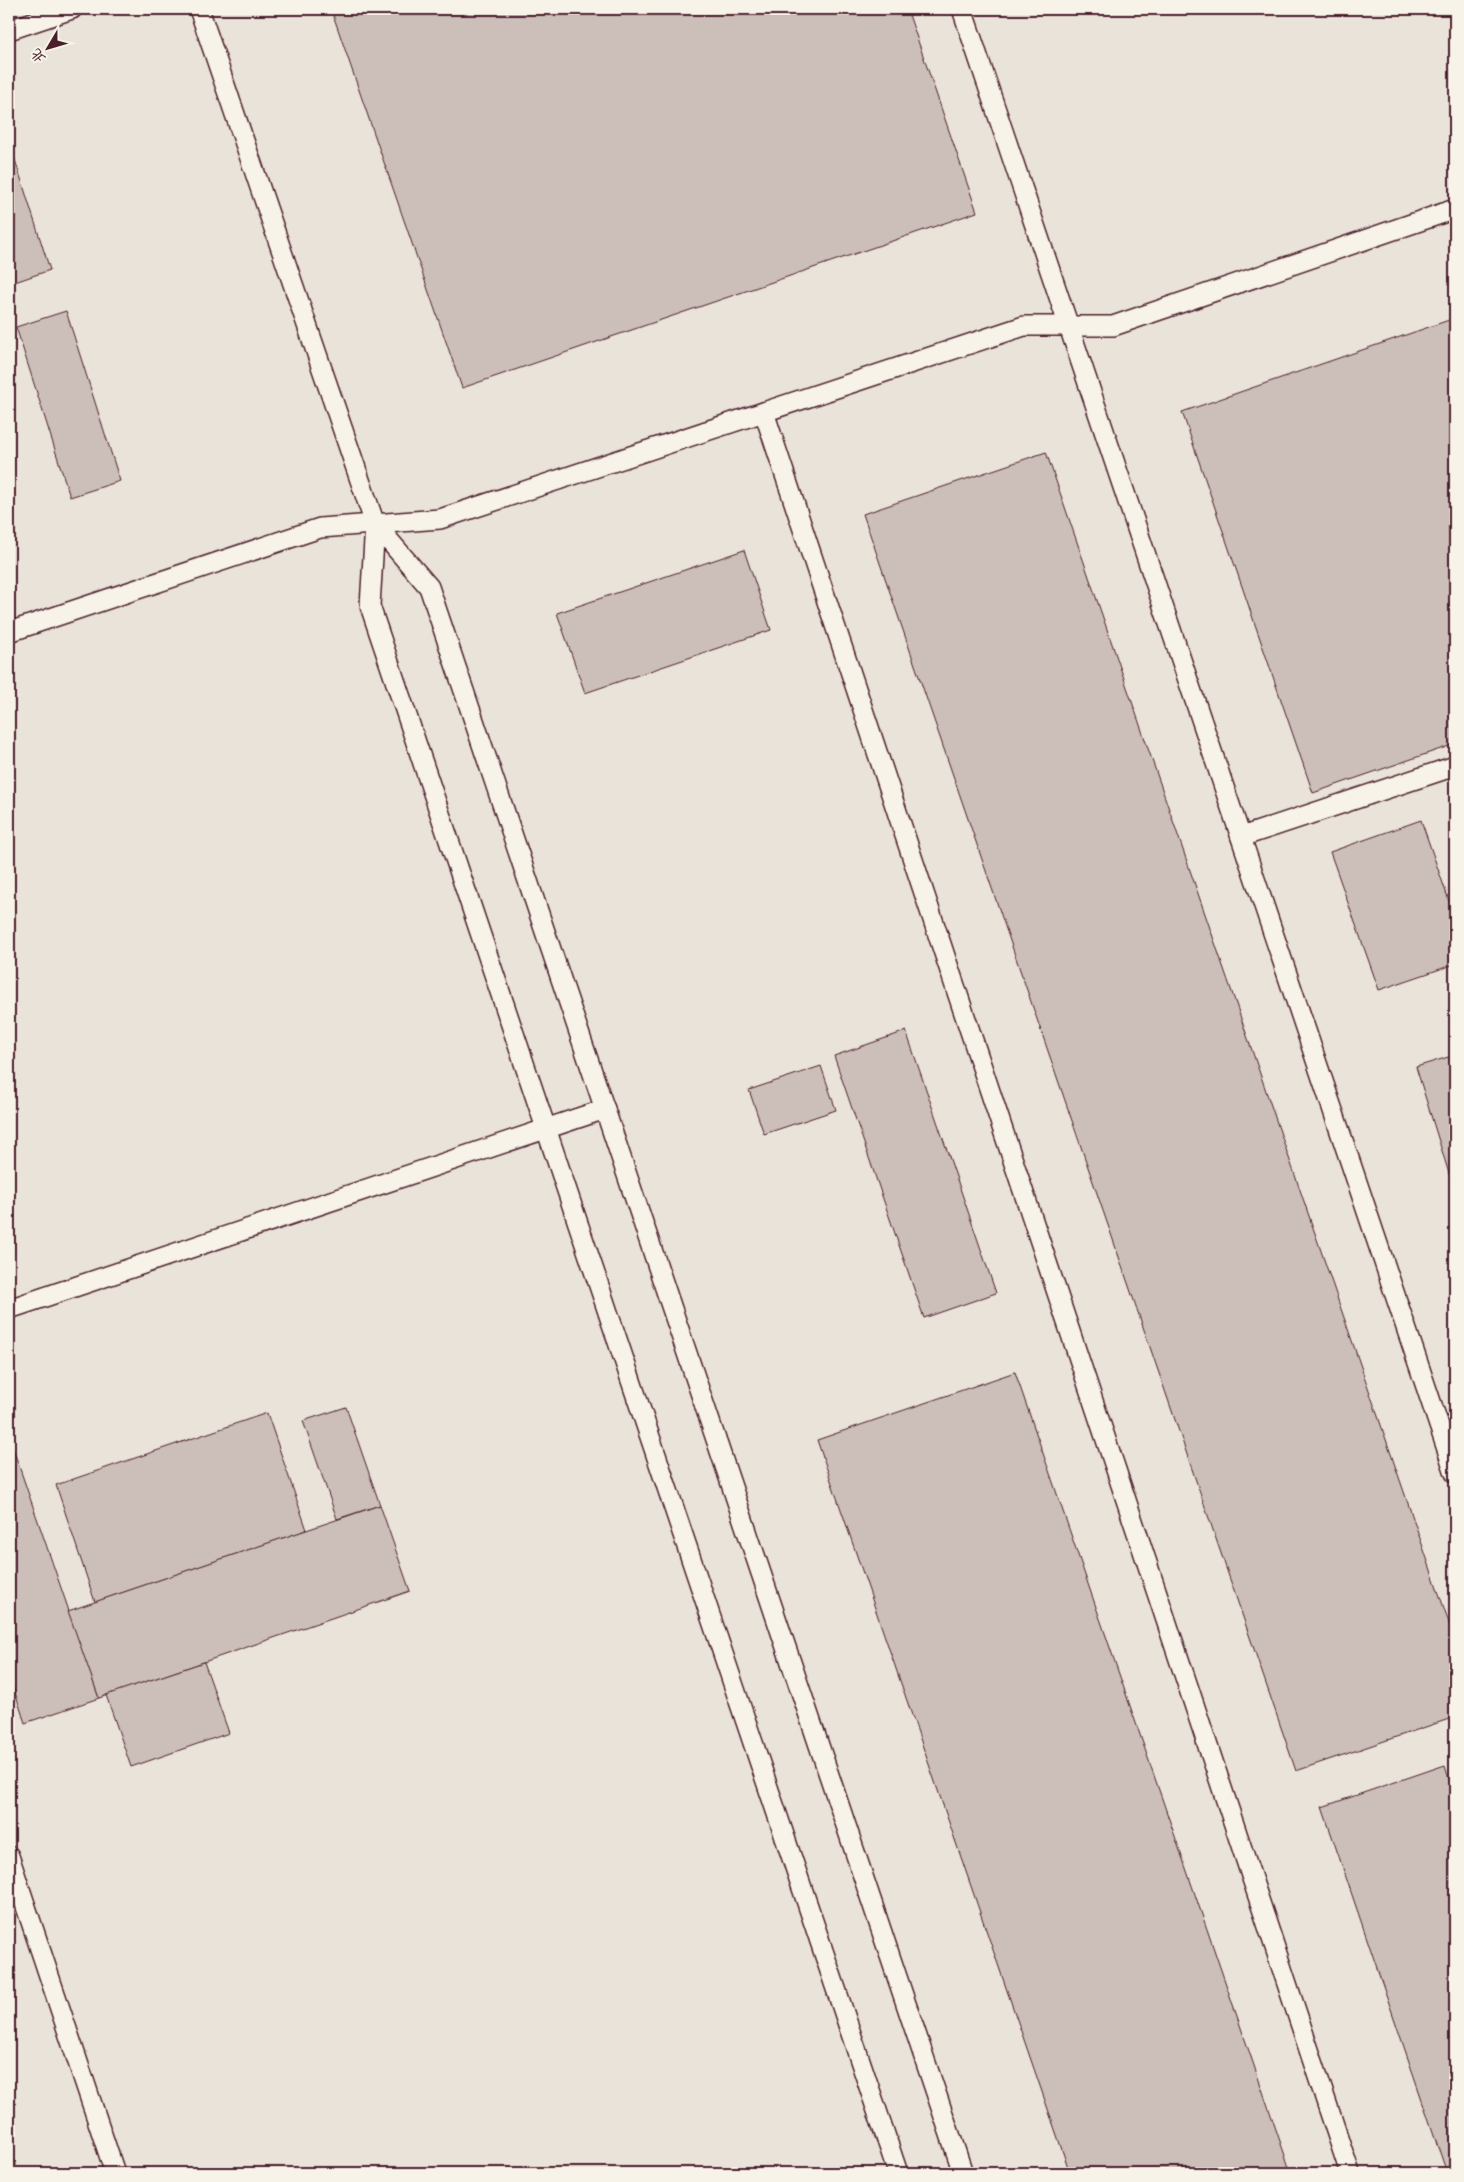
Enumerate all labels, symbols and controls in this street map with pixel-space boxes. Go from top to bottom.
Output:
north arrow [22,22,72,72]
text: 北 [24,42,52,69]

